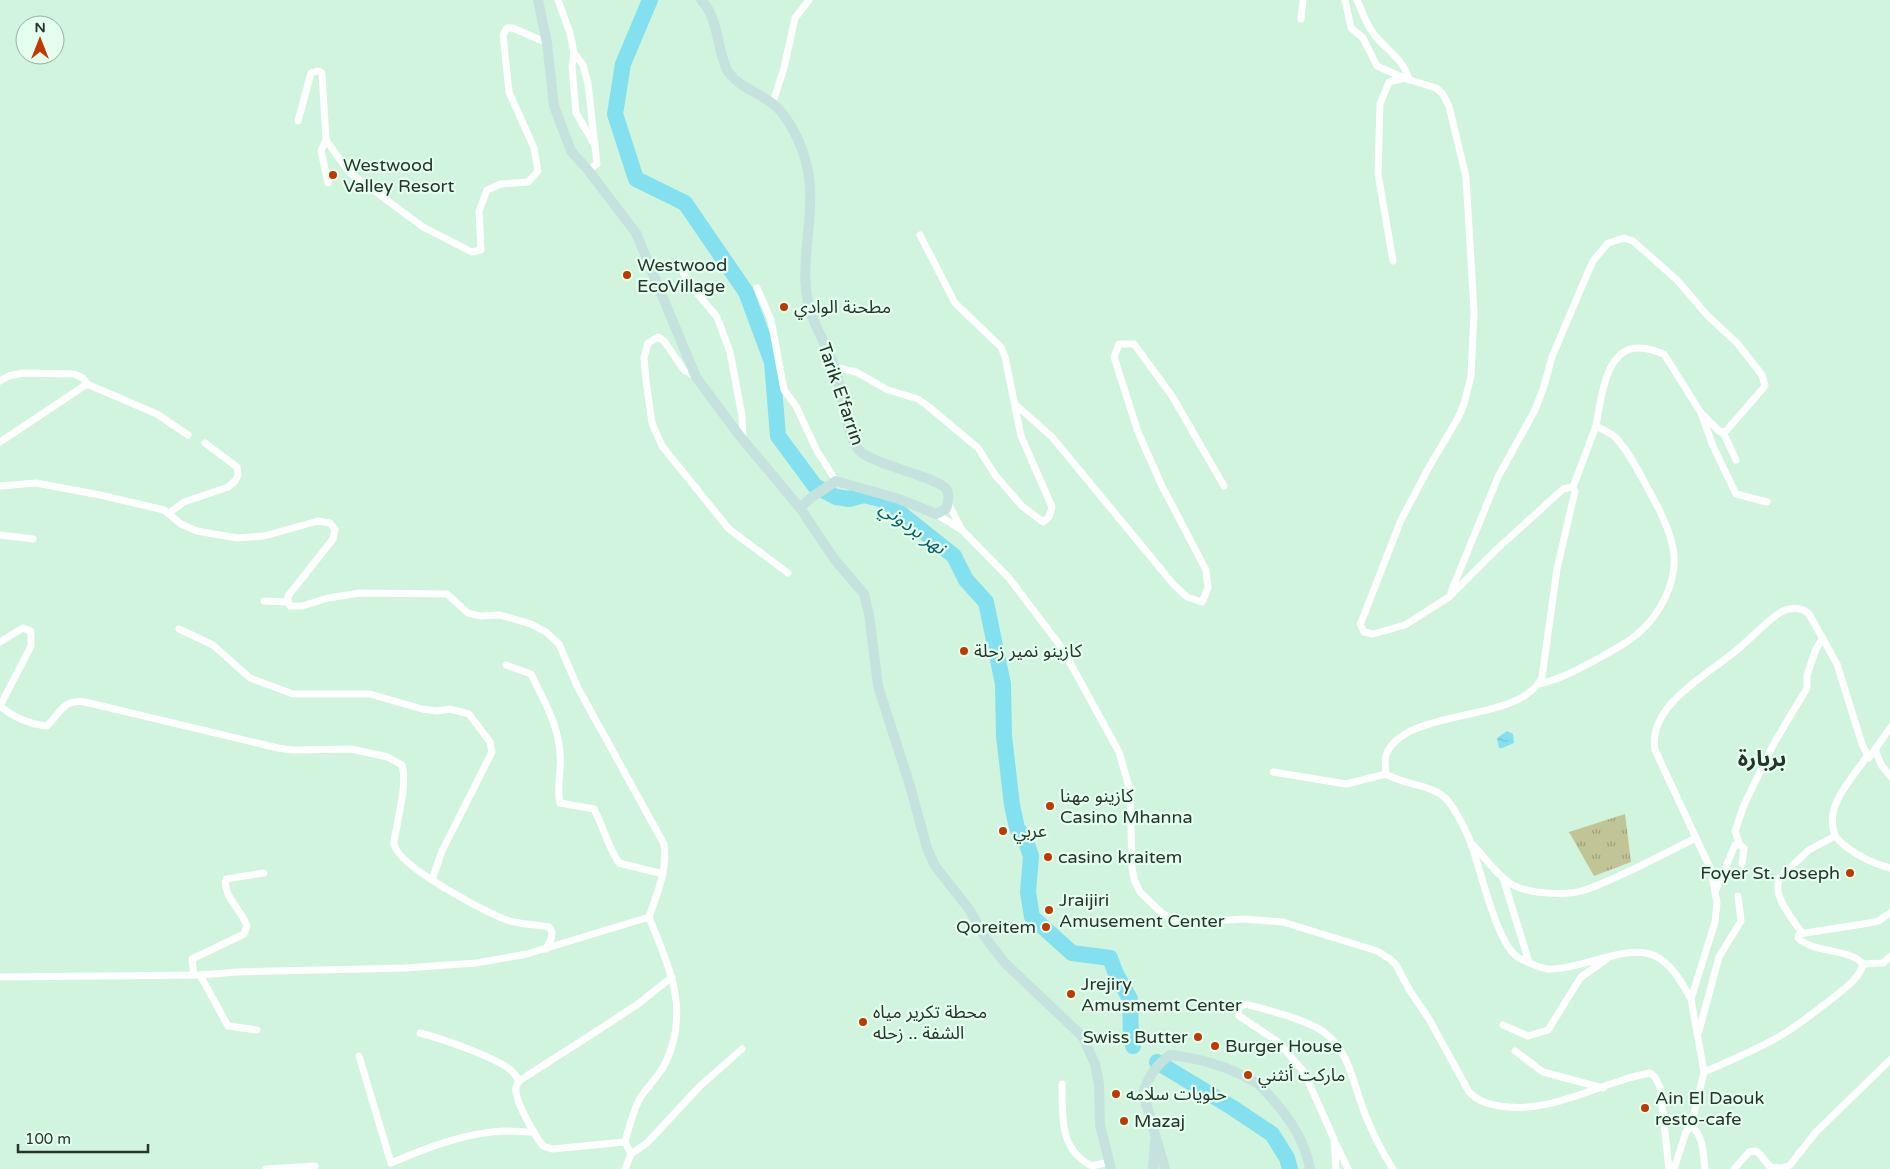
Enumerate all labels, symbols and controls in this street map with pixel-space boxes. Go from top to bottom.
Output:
north arrow [15,15,65,65]
text: N [34,19,46,36]
place label: Westwood Valley Resort [343,154,455,197]
marker: Westwood Valley Resort [327,169,339,181]
place label: Westwood EcoVillage [637,254,727,297]
marker: Westwood EcoVillage [621,269,633,281]
place label: مطحنة الوادي [794,296,891,320]
marker: مطحنة الوادي [778,301,790,313]
street label: Tarik E'farrin [813,340,869,448]
water label: نهر بردوني [873,497,951,563]
place label: كازينو نمير زحلة [974,640,1082,662]
marker: كازينو نمير زحلة [958,645,970,657]
district label: بربارة [1738,746,1786,772]
place label: كازينو مهنا Casino Mhanna [1060,785,1193,828]
marker: كازينو مهنا Casino Mhanna [1044,800,1056,812]
place label: عربي [1013,820,1047,844]
marker: عربي [997,825,1009,837]
place label: casino kraitem [1058,846,1182,868]
marker: casino kraitem [1042,851,1054,863]
place label: Foyer St. Joseph [1700,862,1840,884]
marker: Foyer St. Joseph [1844,867,1856,879]
place label: Jraijiri Amusement Center [1059,889,1225,932]
marker: Jraijiri Amusement Center [1043,904,1055,916]
place label: Qoreitem [956,916,1036,938]
marker: Qoreitem [1040,921,1052,933]
place label: Jrejiry Amusmemt Center [1081,973,1242,1016]
marker: Jrejiry Amusmemt Center [1065,988,1077,1000]
place label: محطة تكرير مياه الشفة .. زحله [873,1001,987,1044]
marker: محطة تكرير مياه الشفة .. زحله [857,1016,869,1028]
place label: Swiss Butter [1083,1026,1188,1048]
marker: Swiss Butter [1192,1031,1204,1043]
place label: Burger House [1225,1035,1342,1057]
marker: Burger House [1209,1040,1221,1052]
place label: ماركت أنثني [1258,1064,1346,1088]
marker: ماركت أنثني [1242,1069,1254,1081]
place label: حلويات سلامه [1126,1083,1227,1105]
place label: Ain El Daouk resto-cafe [1655,1087,1764,1130]
marker: حلويات سلامه [1110,1088,1122,1100]
marker: Ain El Daouk resto-cafe [1639,1102,1651,1114]
place label: Mazaj [1134,1110,1185,1132]
marker: Mazaj [1118,1115,1130,1127]
scale bar [18,1122,148,1154]
text: 100 m [25,1130,71,1148]

